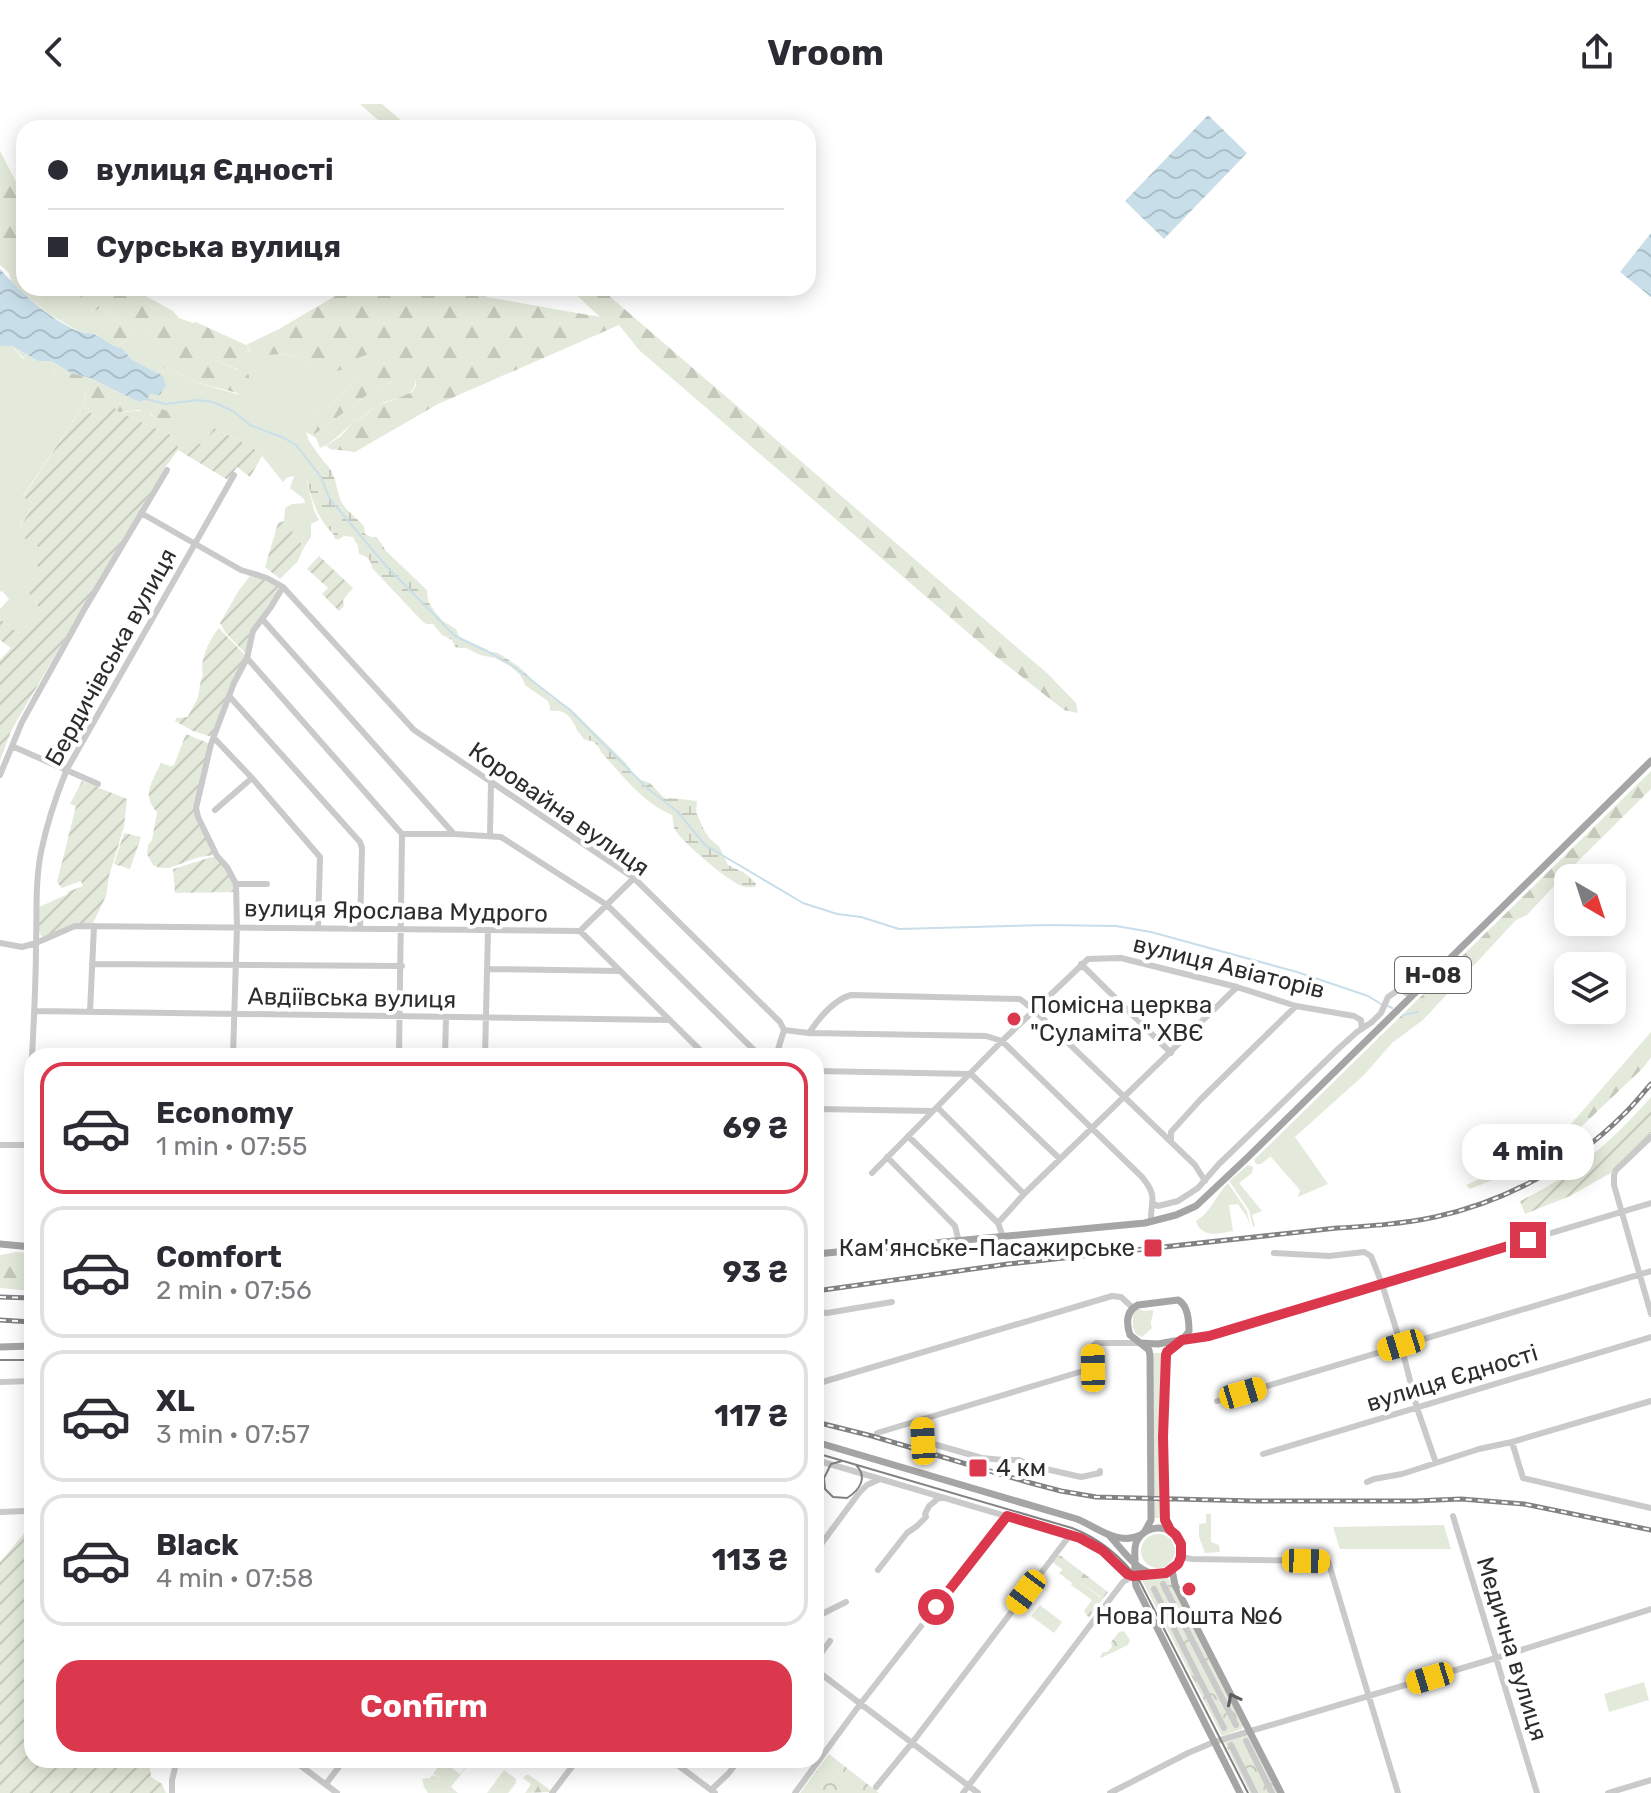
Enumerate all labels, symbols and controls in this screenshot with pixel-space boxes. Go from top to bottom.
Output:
icon: back [32,30,76,74]
icon: share [1575,30,1619,74]
text: Vroom [767,31,884,74]
text: вулиця Єдності [96,152,334,188]
text: Сурська вулиця [96,229,341,265]
street label: Бердичівська вулиця [40,543,182,771]
street label: Коровайна вулиця [463,736,655,882]
north arrow [1554,864,1626,936]
map controls [1554,864,1626,1024]
street label: вулиця Ярослава Мудрого [244,894,548,928]
street label: вулиця Авіаторів [1130,930,1328,1004]
button: layers [1554,952,1626,1024]
road number: Н-08 [1395,957,1471,993]
street label: Авдіївська вулиця [247,982,457,1014]
place label: Помісна церква "Суламіта" ХВЄ [1030,991,1212,1047]
marker: Помісна церква "Суламіта" ХВЄ [1005,1010,1023,1028]
icon: car [60,1092,132,1164]
text: Economy [156,1095,294,1131]
text: 69 ₴ [723,1110,788,1146]
callout: 4 min [1462,1124,1594,1180]
text: 1 min · 07:55 [156,1131,307,1162]
text: 4 min [1492,1136,1564,1167]
route end [1510,1222,1546,1258]
place label: Кам'янське-Пасажирське [839,1234,1135,1262]
icon: car [60,1236,132,1308]
marker: Кам'янське-Пасажирське [1142,1237,1164,1259]
text: Comfort [156,1239,282,1275]
text: 93 ₴ [722,1254,788,1290]
text: 2 min · 07:56 [156,1275,312,1306]
car [1375,1327,1427,1363]
street label: вулиця Єдності [1363,1339,1541,1417]
car [1081,1344,1105,1392]
car [1217,1375,1269,1411]
icon: car [60,1380,132,1452]
text: XL [156,1383,195,1419]
text: 117 ₴ [714,1398,788,1434]
car [910,1416,936,1466]
text: 3 min · 07:57 [156,1419,310,1450]
place label: 4 км [996,1454,1046,1482]
marker: 4 км [967,1457,989,1479]
icon: car [60,1524,132,1596]
text: Black [156,1527,239,1563]
text: 113 ₴ [712,1542,788,1578]
car [1282,1549,1330,1573]
street label: Медична вулиця [1471,1554,1553,1744]
text: 4 min · 07:58 [156,1563,313,1594]
car [1002,1566,1050,1618]
marker: Нова Пошта №6 [1180,1580,1198,1598]
route start [918,1589,954,1625]
place label: Нова Пошта №6 [1096,1602,1282,1630]
button: Confirm [56,1660,792,1752]
car [1404,1660,1456,1696]
one-way arrow [1228,1692,1243,1707]

